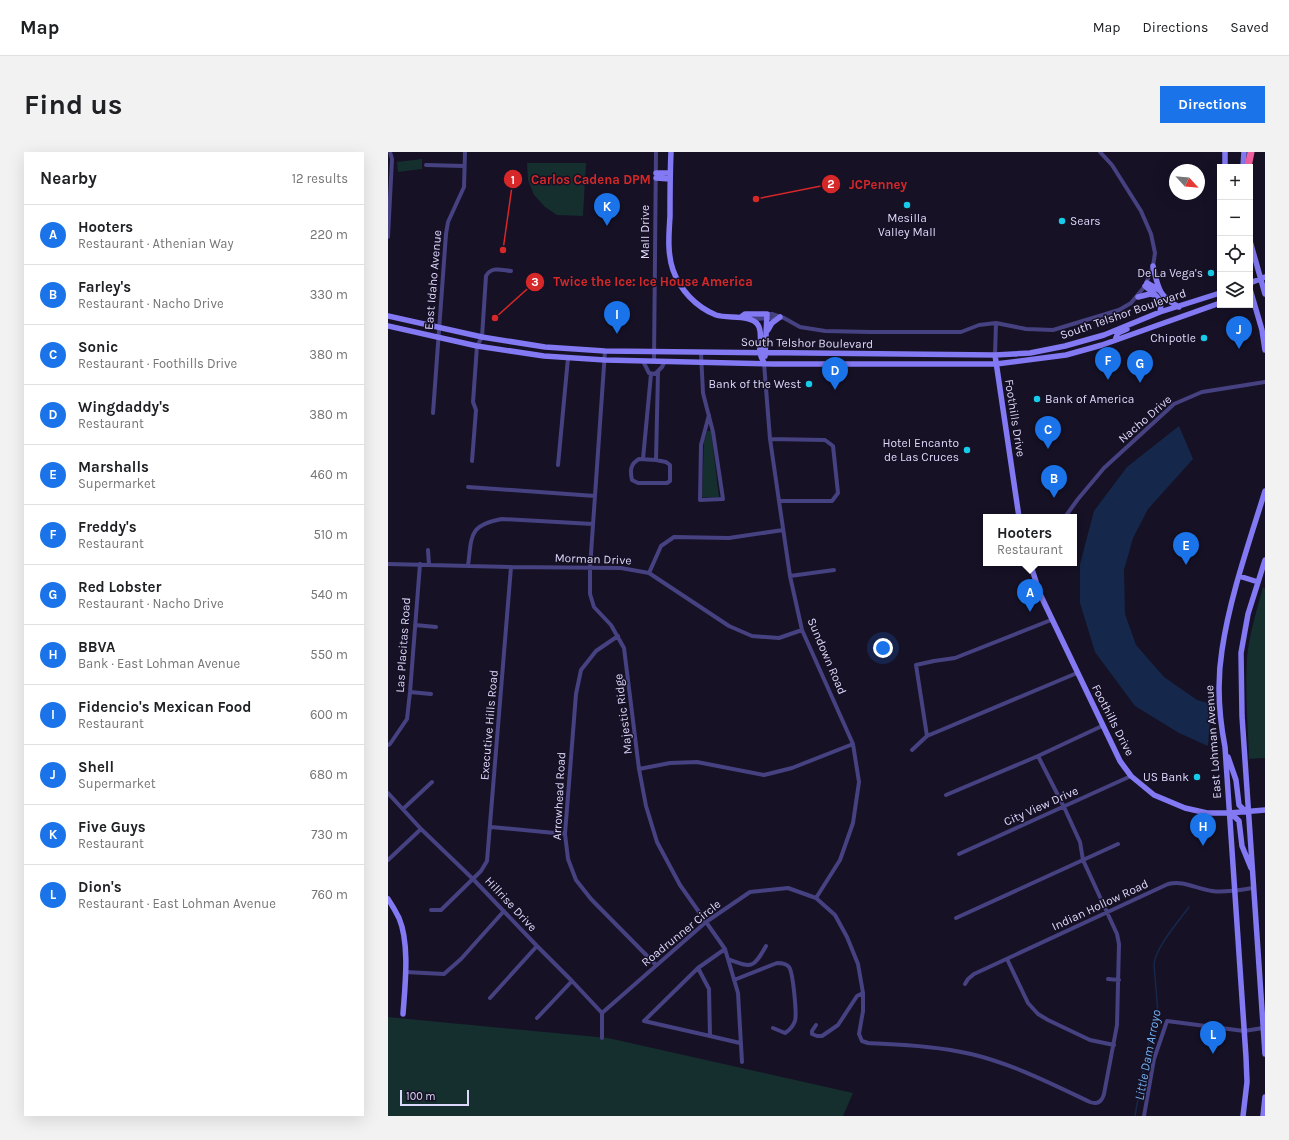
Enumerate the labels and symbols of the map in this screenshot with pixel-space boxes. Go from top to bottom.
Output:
north arrow [1169,164,1205,200]
callout: Carlos Cadena DPM [503,167,659,192]
text: Carlos Cadena DPM [531,172,651,187]
callout: JCPenney [821,172,915,197]
text: 1 [511,173,515,187]
text: 2 [827,177,835,191]
text: JCPenney [849,177,907,192]
pin: K [594,193,620,226]
marker: Mesilla Valley Mall [902,200,912,210]
street label: Mall Drive [638,205,652,259]
place label: Mesilla Valley Mall [878,211,936,239]
place label: Sears [1070,214,1101,228]
marker: Sears [1057,216,1067,226]
street label: East Idaho Avenue [422,229,444,331]
place label: De La Vega's [1137,266,1203,280]
marker: De La Vega's [1206,268,1216,278]
callout: Twice the Ice: Ice House America [525,269,761,294]
text: Twice the Ice: Ice House America [553,274,753,289]
text: 3 [531,275,539,289]
street label: South Telshor Boulevard [1058,286,1188,342]
pin: I [604,301,630,334]
pin: J [1226,316,1252,349]
place label: Chipotle [1150,331,1196,345]
marker: Chipotle [1199,333,1209,343]
street label: South Telshor Boulevard [741,335,873,351]
pin: F [1095,347,1121,380]
pin: G [1127,350,1153,383]
pin: D [822,357,848,390]
place label: Bank of the West [708,377,801,391]
street label: Foothills Drive [1002,378,1028,458]
marker: Bank of the West [804,379,814,389]
place label: Bank of America [1045,392,1134,406]
street label: Nacho Drive [1116,392,1174,446]
marker: Bank of America [1032,394,1042,404]
pin: C [1035,416,1061,449]
place label: Hotel Encanto de Las Cruces [882,436,959,464]
marker: Hotel Encanto de Las Cruces [962,445,972,455]
pin: B [1041,465,1067,498]
pin: E [1173,532,1199,565]
street label: Morman Drive [554,551,632,567]
pin: A [1017,579,1043,612]
street label: Las Placitas Road [393,597,413,693]
street label: Sundown Road [805,616,849,696]
your location [873,638,893,658]
street label: Executive Hills Road [477,669,501,781]
street label: Majestic Ridge [611,673,635,755]
street label: Foothills Drive [1089,682,1137,758]
street label: East Lohman Avenue [1202,685,1224,799]
street label: Arrowhead Road [550,751,568,841]
place label: US Bank [1143,770,1189,784]
marker: US Bank [1192,772,1202,782]
street label: City View Drive [1002,783,1080,829]
pin: H [1190,813,1216,846]
street label: Hillrise Drive [482,874,540,934]
street label: Indian Hollow Road [1049,876,1151,934]
street label: Roadrunner Circle [638,897,724,969]
water label: Little Dam Arroyo [1131,1008,1164,1102]
pin: L [1200,1021,1226,1054]
scale bar [400,1088,469,1107]

